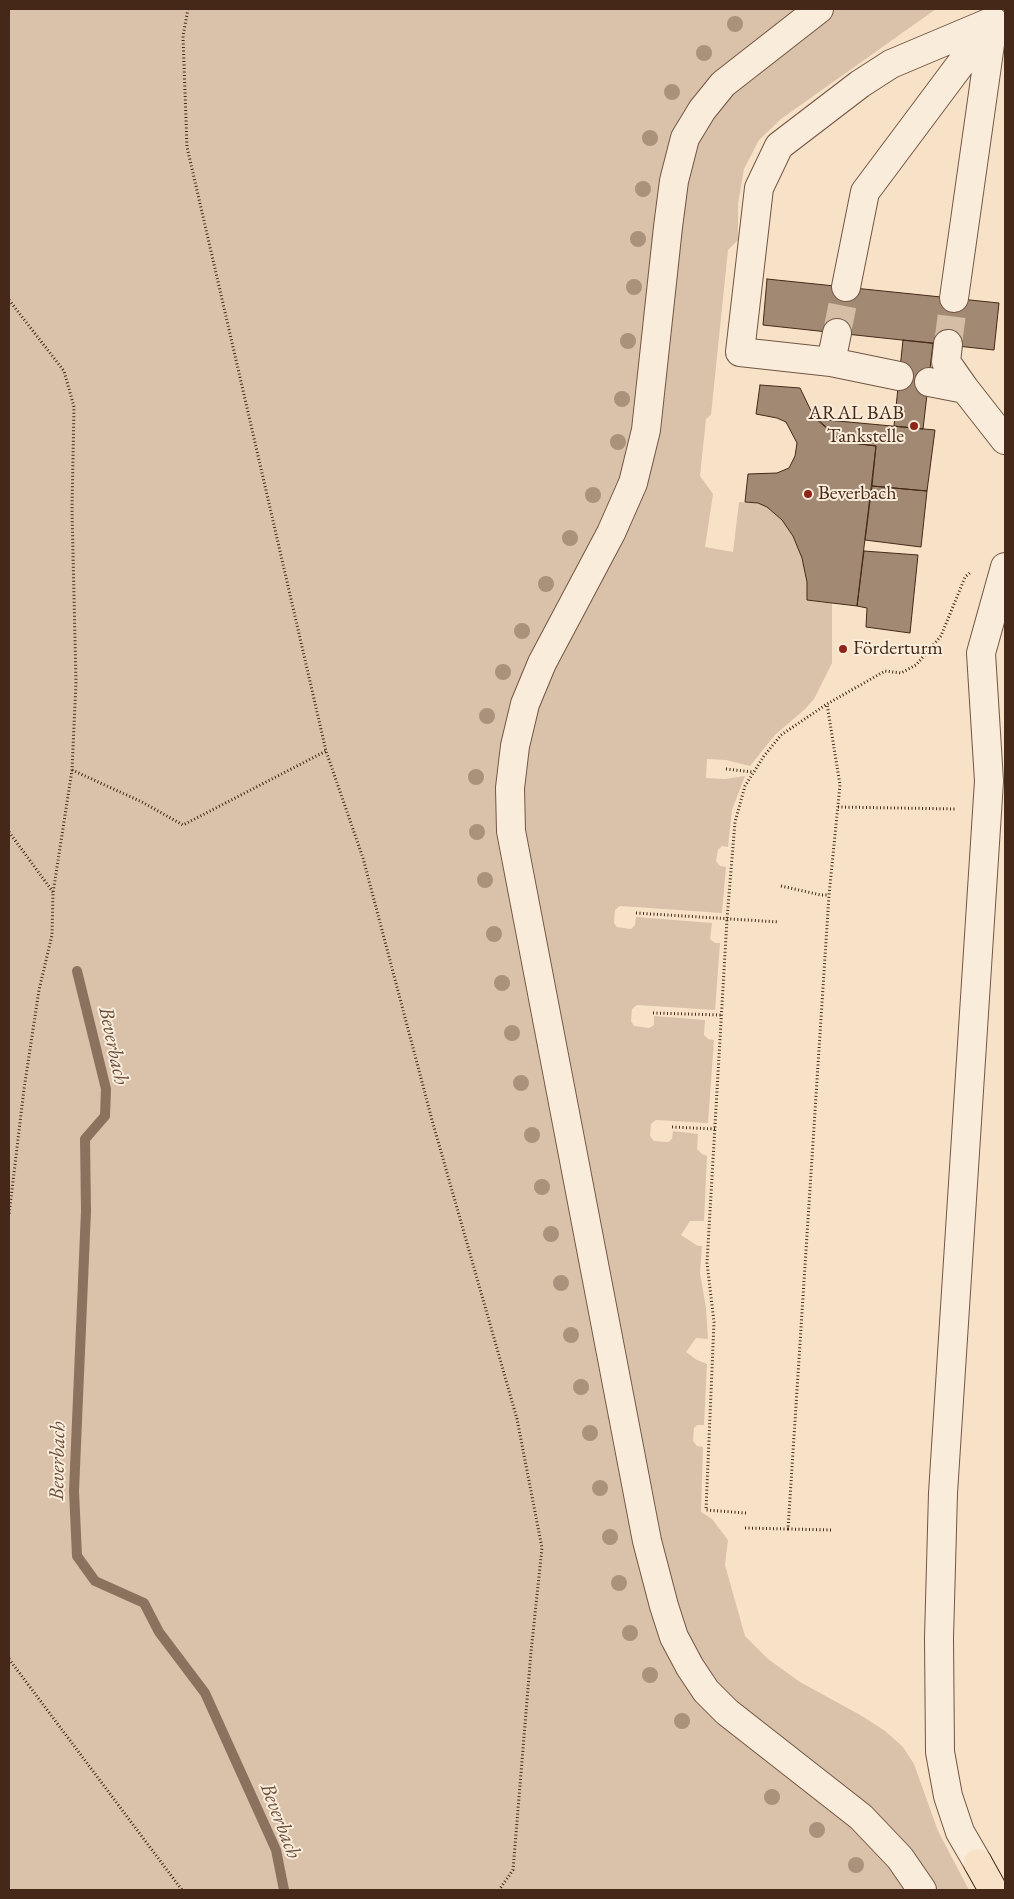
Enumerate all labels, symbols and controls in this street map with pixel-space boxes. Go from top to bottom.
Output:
place label: ARAL BAB Tankstelle [808,402,904,449]
marker: ARAL BAB Tankstelle [908,420,920,432]
place label: Beverbach [818,482,897,506]
marker: Beverbach [802,488,814,500]
place label: Förderturm [853,637,943,661]
marker: Förderturm [837,643,849,655]
water label: Beverbach [92,1005,134,1087]
water label: Beverbach [45,1421,71,1501]
water label: Beverbach [254,1780,306,1862]

